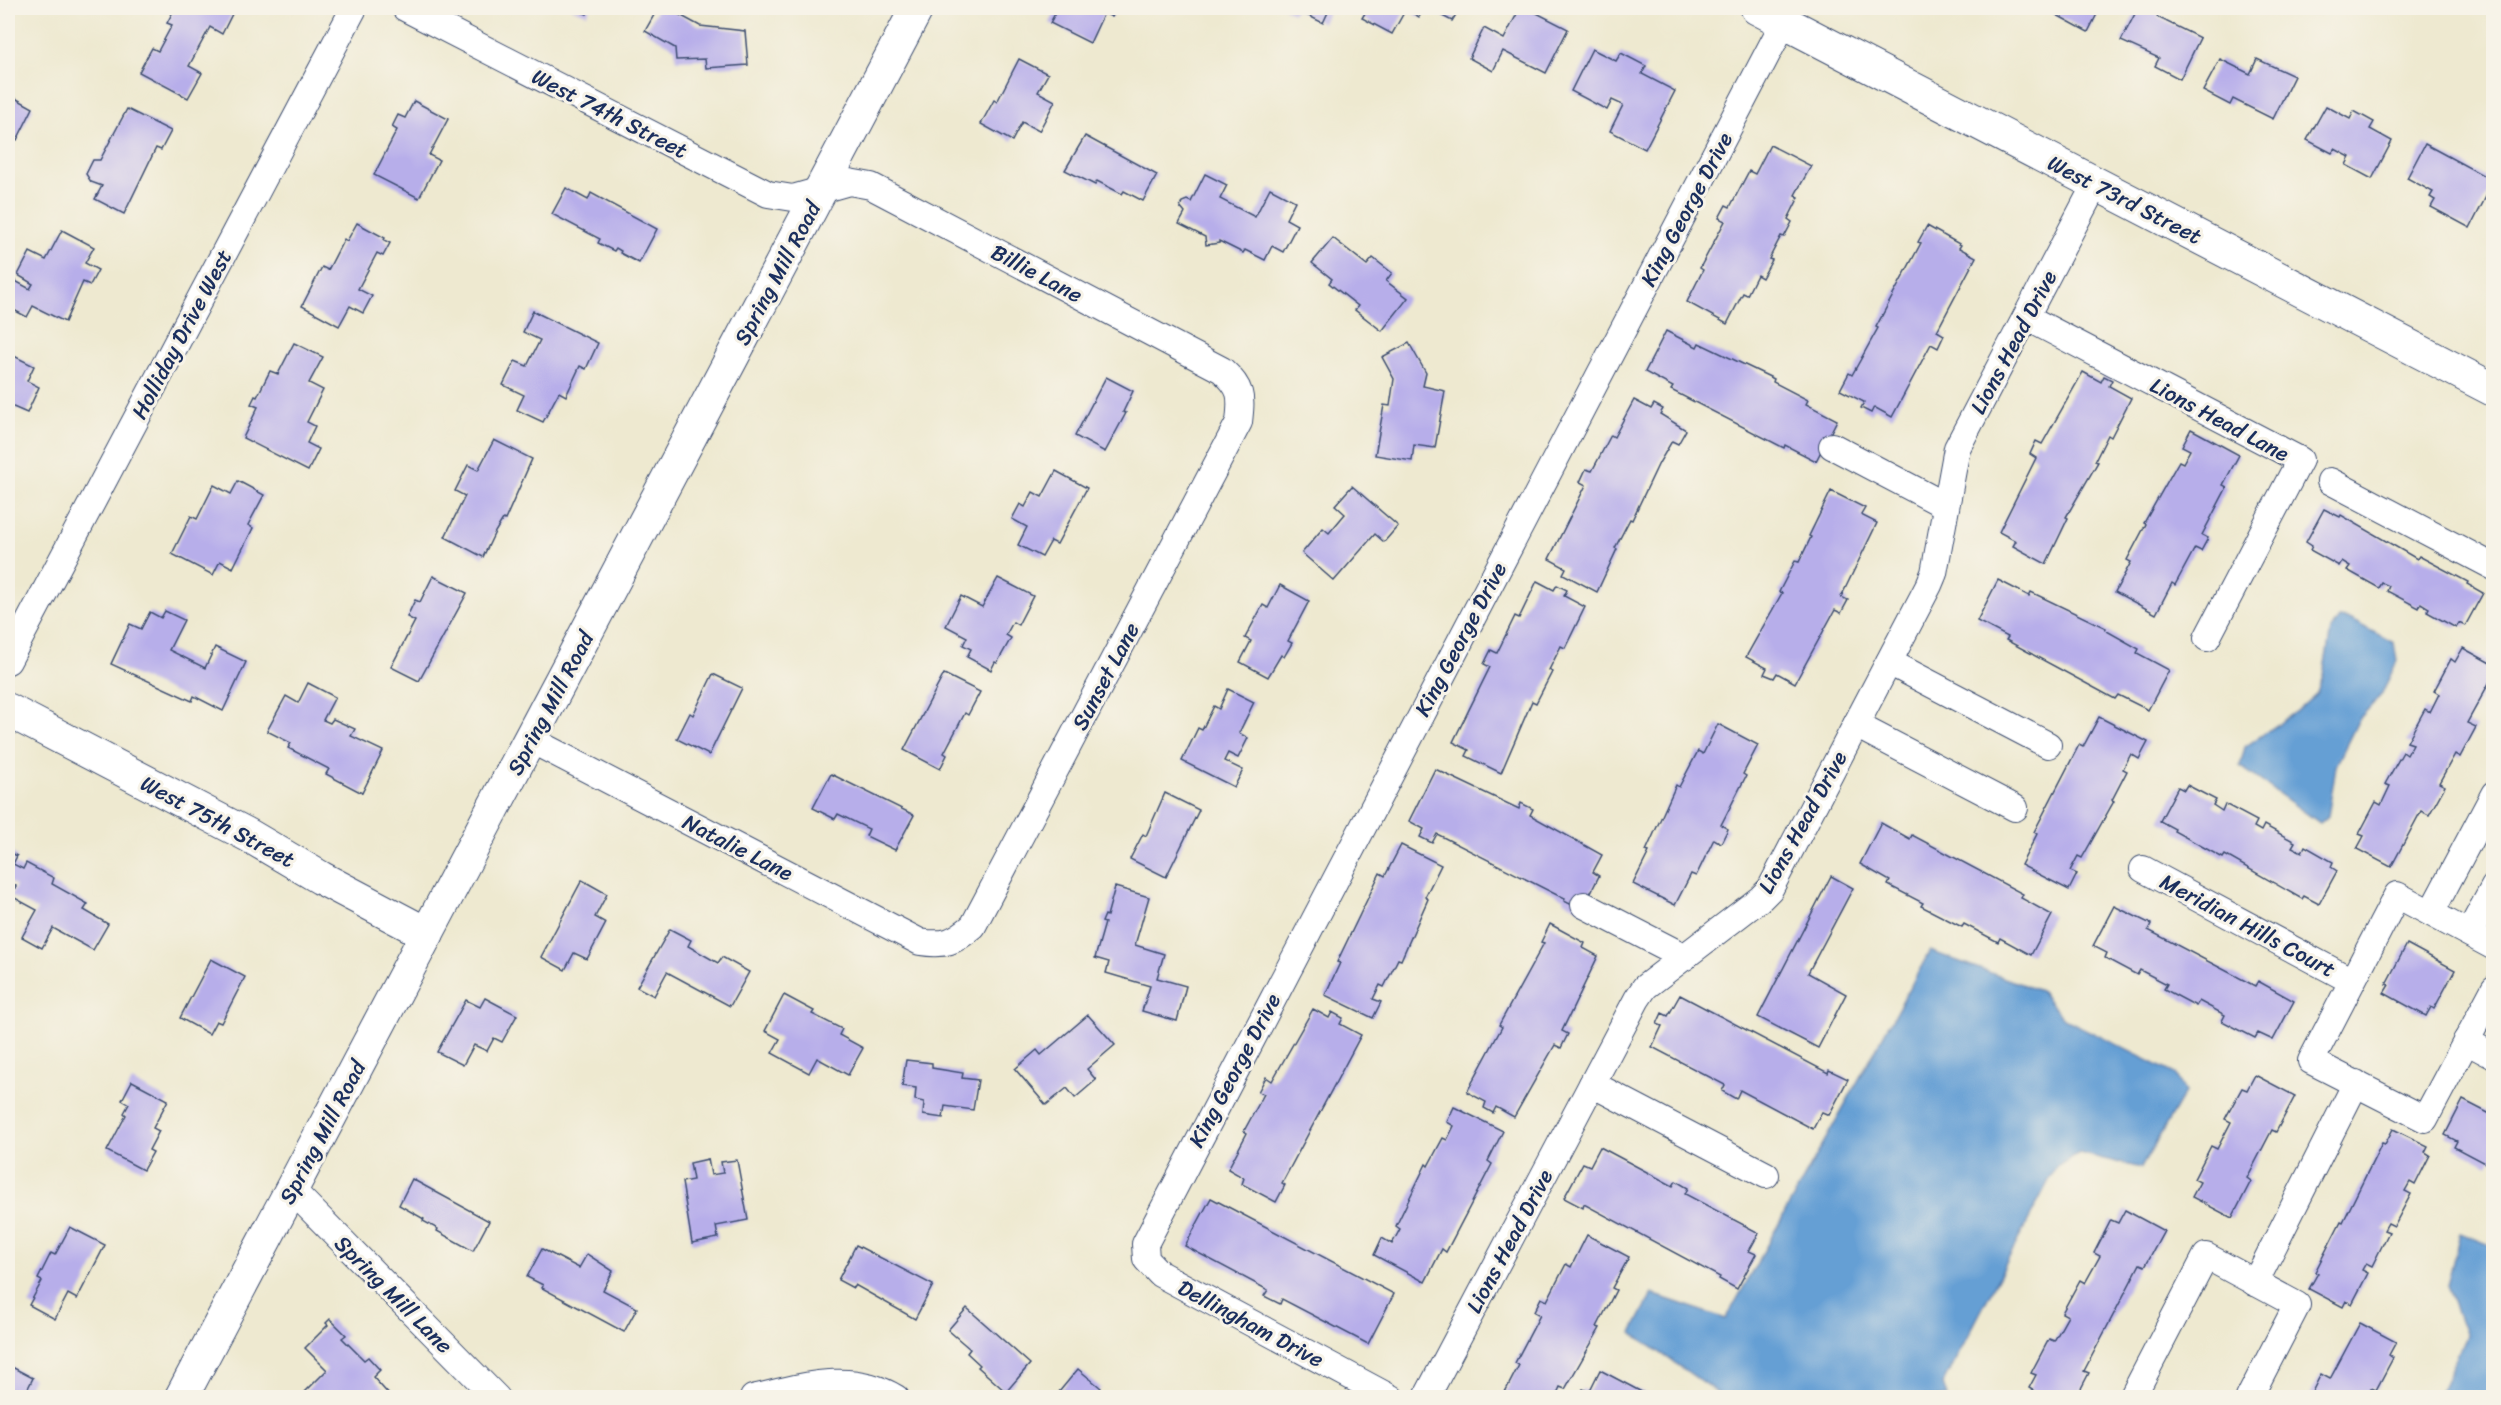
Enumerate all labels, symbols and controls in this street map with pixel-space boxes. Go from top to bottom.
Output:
street label: West 74th Street [525,57,695,170]
street label: King George Drive [1629,125,1744,294]
street label: West 73rd Street [2040,144,2209,255]
street label: Spring Mill Road [723,193,833,352]
street label: Billie Lane [984,233,1090,314]
street label: Holliday Drive West [120,242,243,426]
street label: Lions Head Drive [1959,263,2068,421]
street label: Lions Head Lane [2143,366,2297,473]
street label: King George Drive [1403,555,1518,724]
street label: Sunset Lane [1061,615,1150,737]
street label: Spring Mill Road [496,623,606,782]
street label: Lions Head Drive [1747,743,1858,901]
street label: West 75th Street [133,764,303,879]
street label: Natalie Lane [675,803,800,892]
street label: Meridian Hills Court [2153,863,2343,989]
street label: King George Drive [1177,986,1292,1155]
street label: Spring Mill Road [268,1052,378,1211]
street label: Lions Head Drive [1455,1162,1564,1320]
street label: Spring Mill Lane [325,1225,463,1363]
street label: Dellingham Drive [1170,1268,1331,1378]

